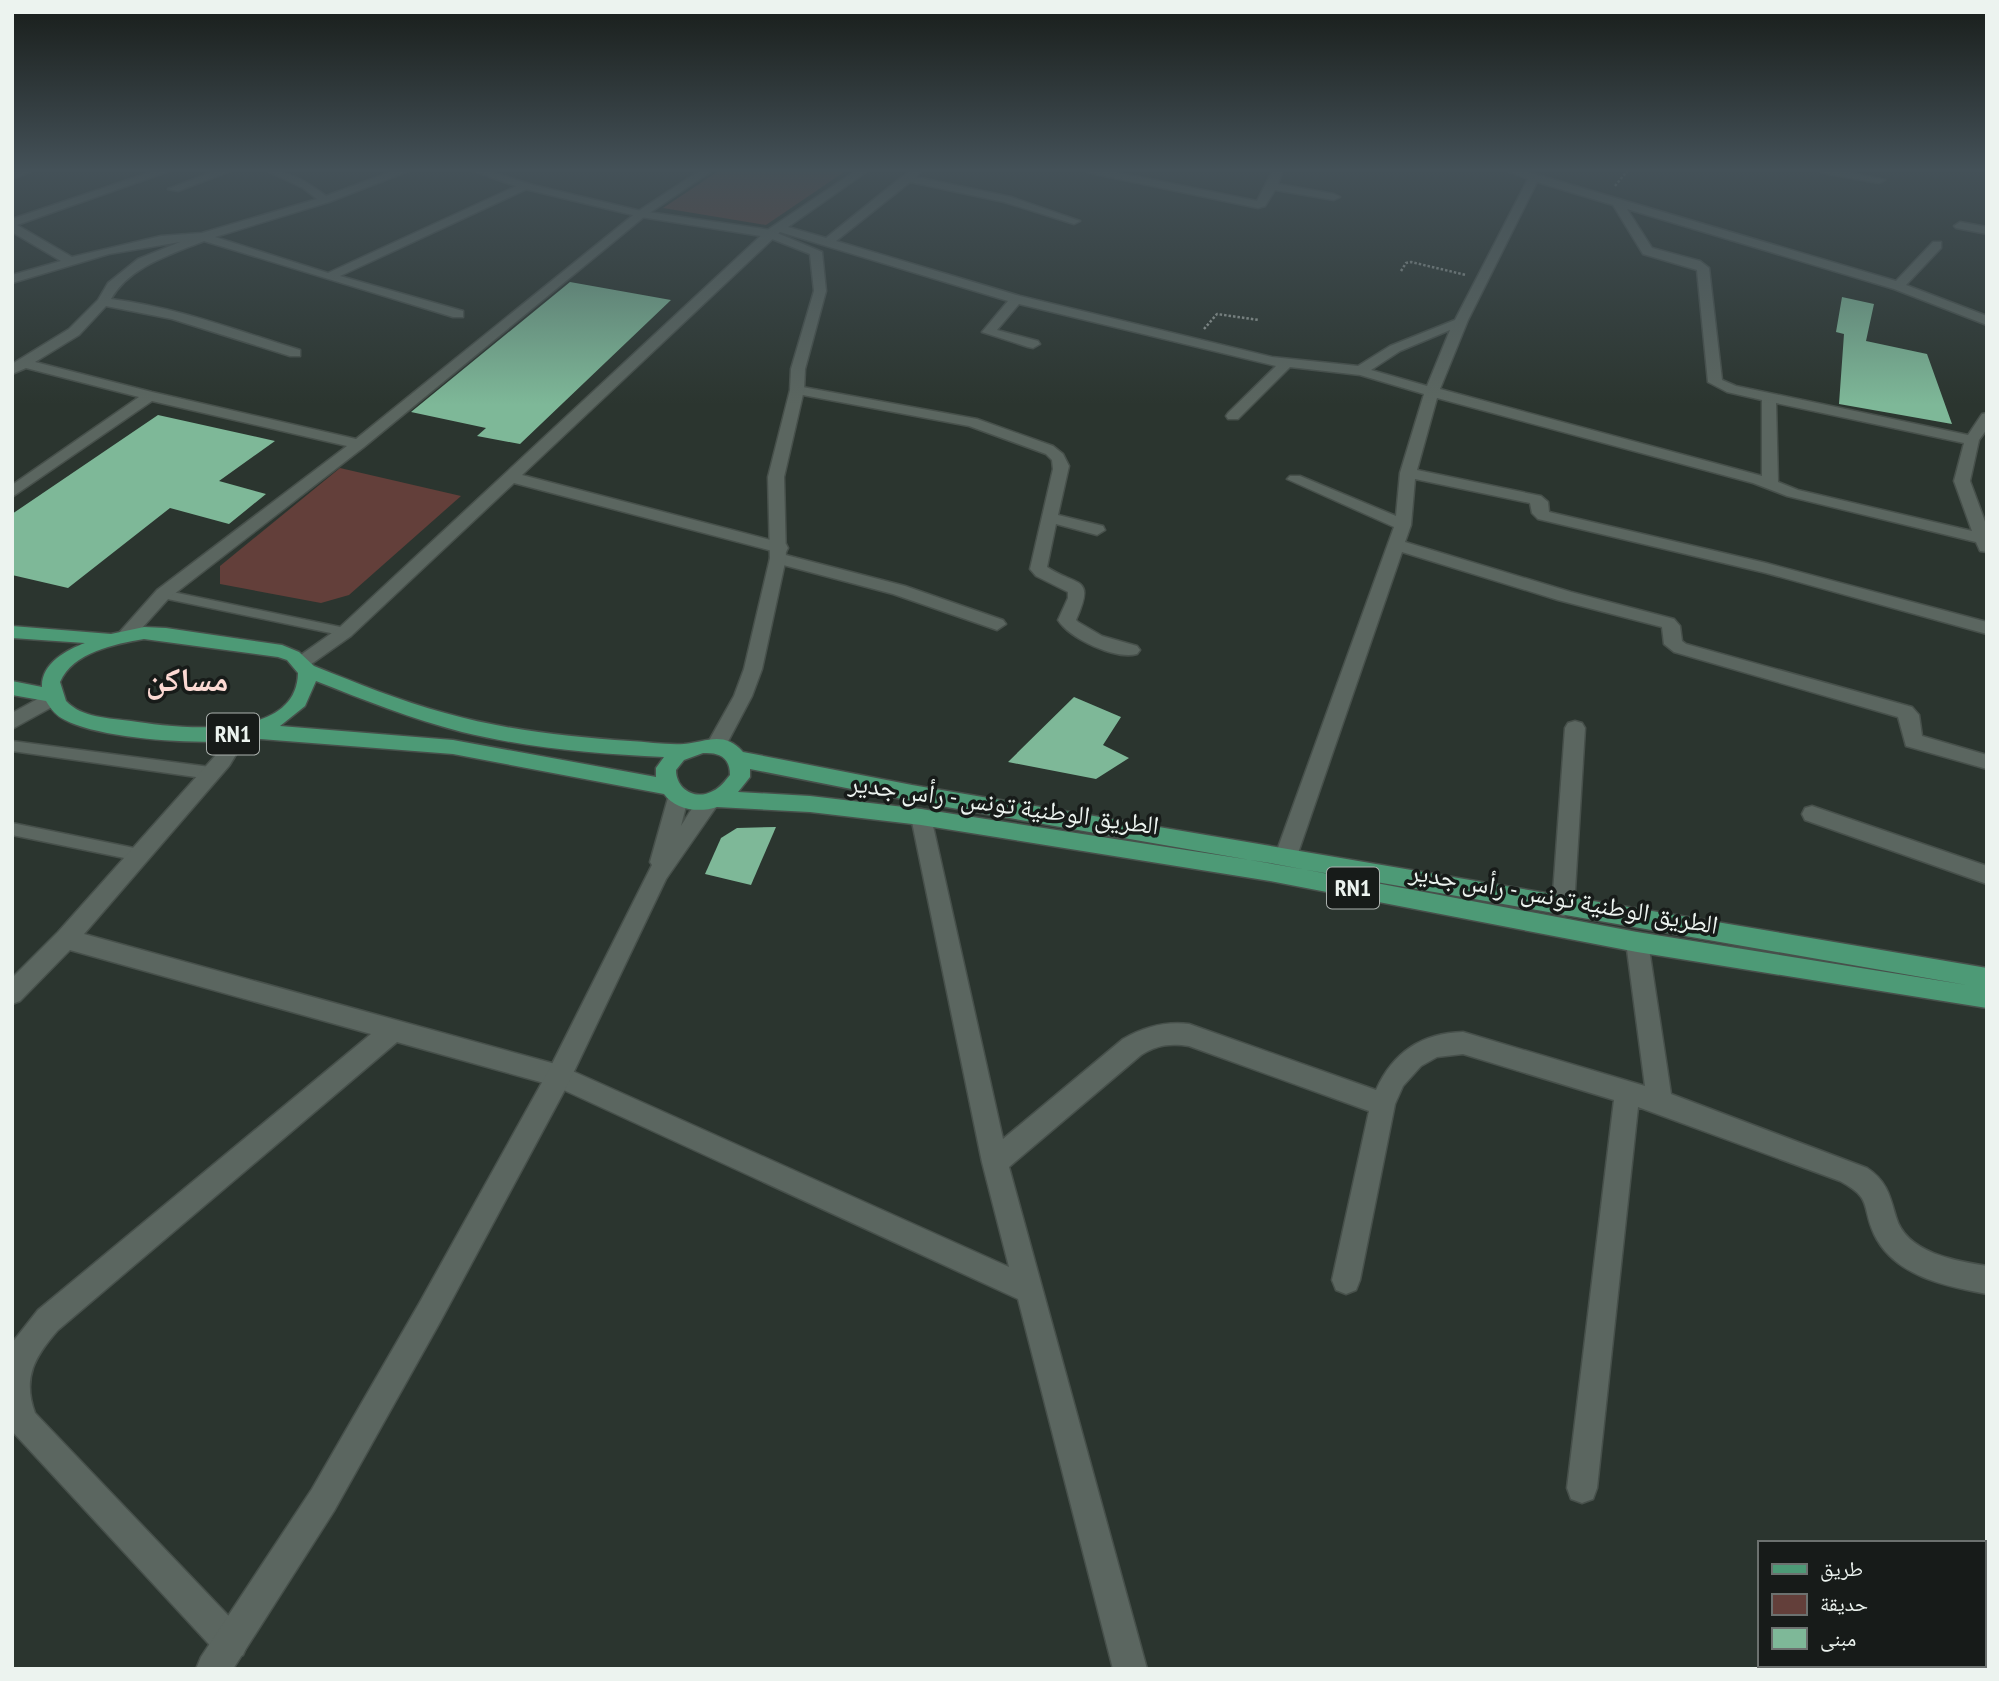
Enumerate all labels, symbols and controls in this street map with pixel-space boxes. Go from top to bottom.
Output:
district label: مساكن [146,657,228,700]
road number: RN1 [207,714,259,754]
street label: الطريق الوطنية تونس - رأس جدير [846,765,1161,842]
street label: الطريق الوطنية تونس - رأس جدير [1406,854,1721,941]
road number: RN1 [1327,868,1379,908]
legend [1758,1541,1985,1667]
text: طريق [1820,1555,1863,1582]
text: حديقة [1820,1590,1868,1617]
text: مبنى [1820,1625,1856,1652]

